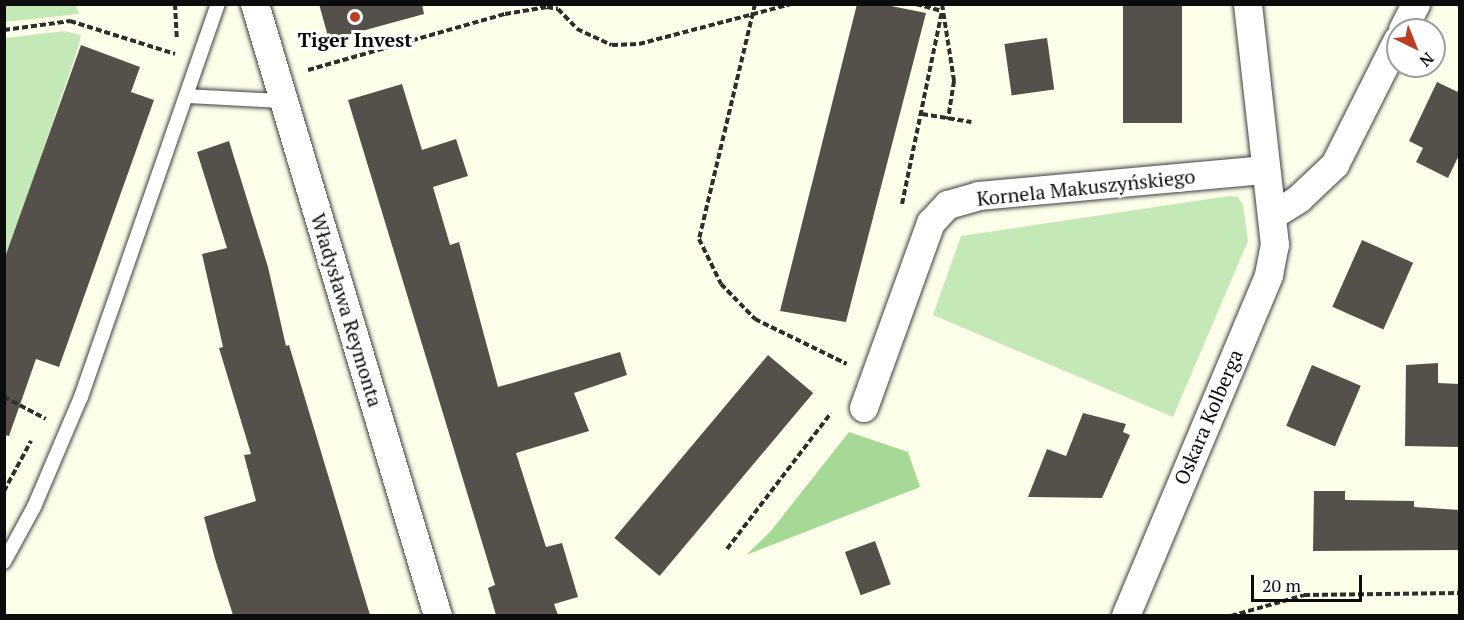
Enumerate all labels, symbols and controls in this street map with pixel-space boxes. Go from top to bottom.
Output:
marker: Tiger Invest [348,10,362,24]
north arrow [1386,18,1446,78]
place label: Tiger Invest [298,27,412,51]
text: N [1415,48,1439,72]
street label: Kornela Makuszyńskiego [976,164,1196,210]
street label: Władysława Reymonta [306,210,388,410]
street label: Oskara Kolberga [1169,346,1247,488]
scale bar [1254,563,1365,601]
text: 20 m [1262,573,1301,597]

